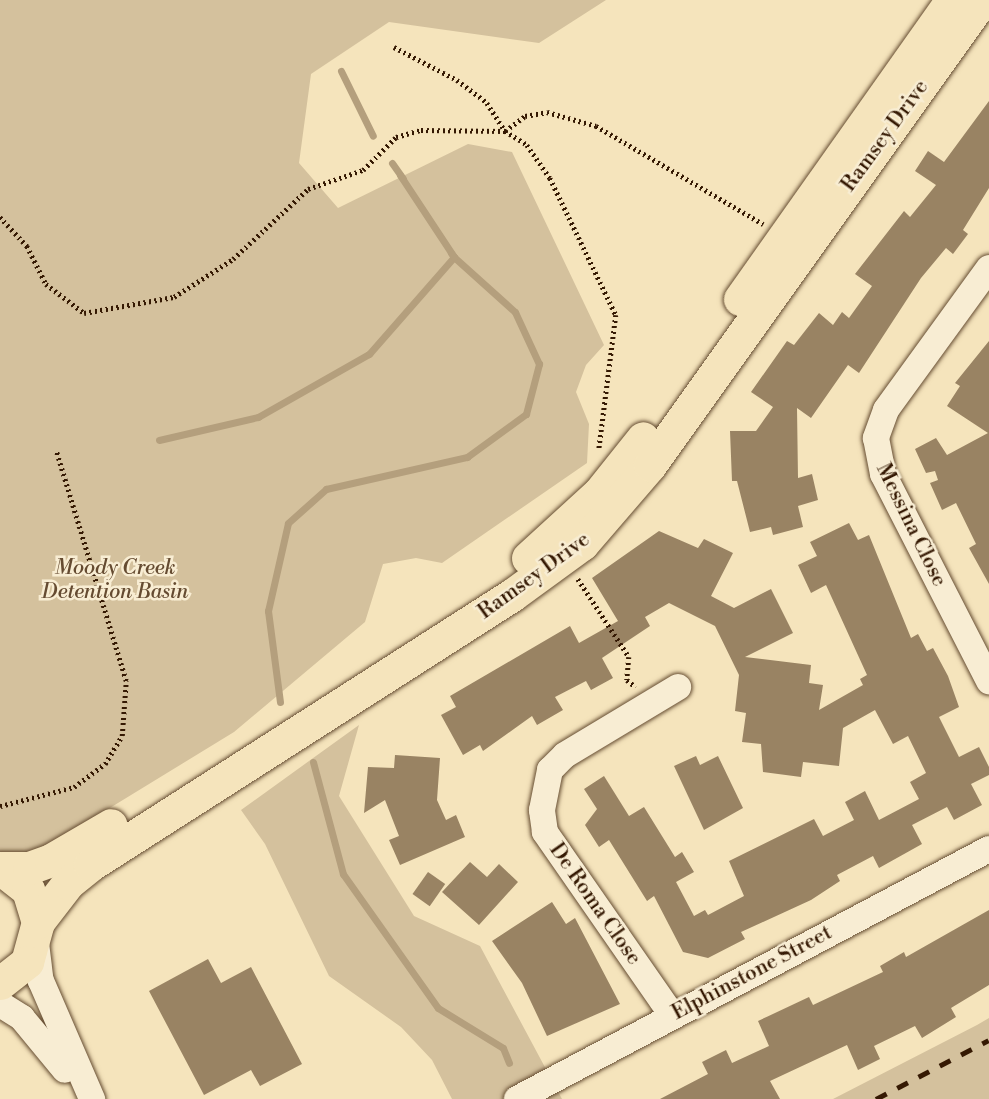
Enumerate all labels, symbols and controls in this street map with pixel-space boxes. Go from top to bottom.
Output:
street label: Ramsey Drive [836,75,934,197]
street label: Messina Close [870,459,952,591]
street label: Ramsey Drive [473,527,595,625]
park label: Moody Creek Detention Basin [42,555,188,605]
street label: De Roma Close [544,838,646,970]
street label: Elphinstone Street [668,920,836,1026]

